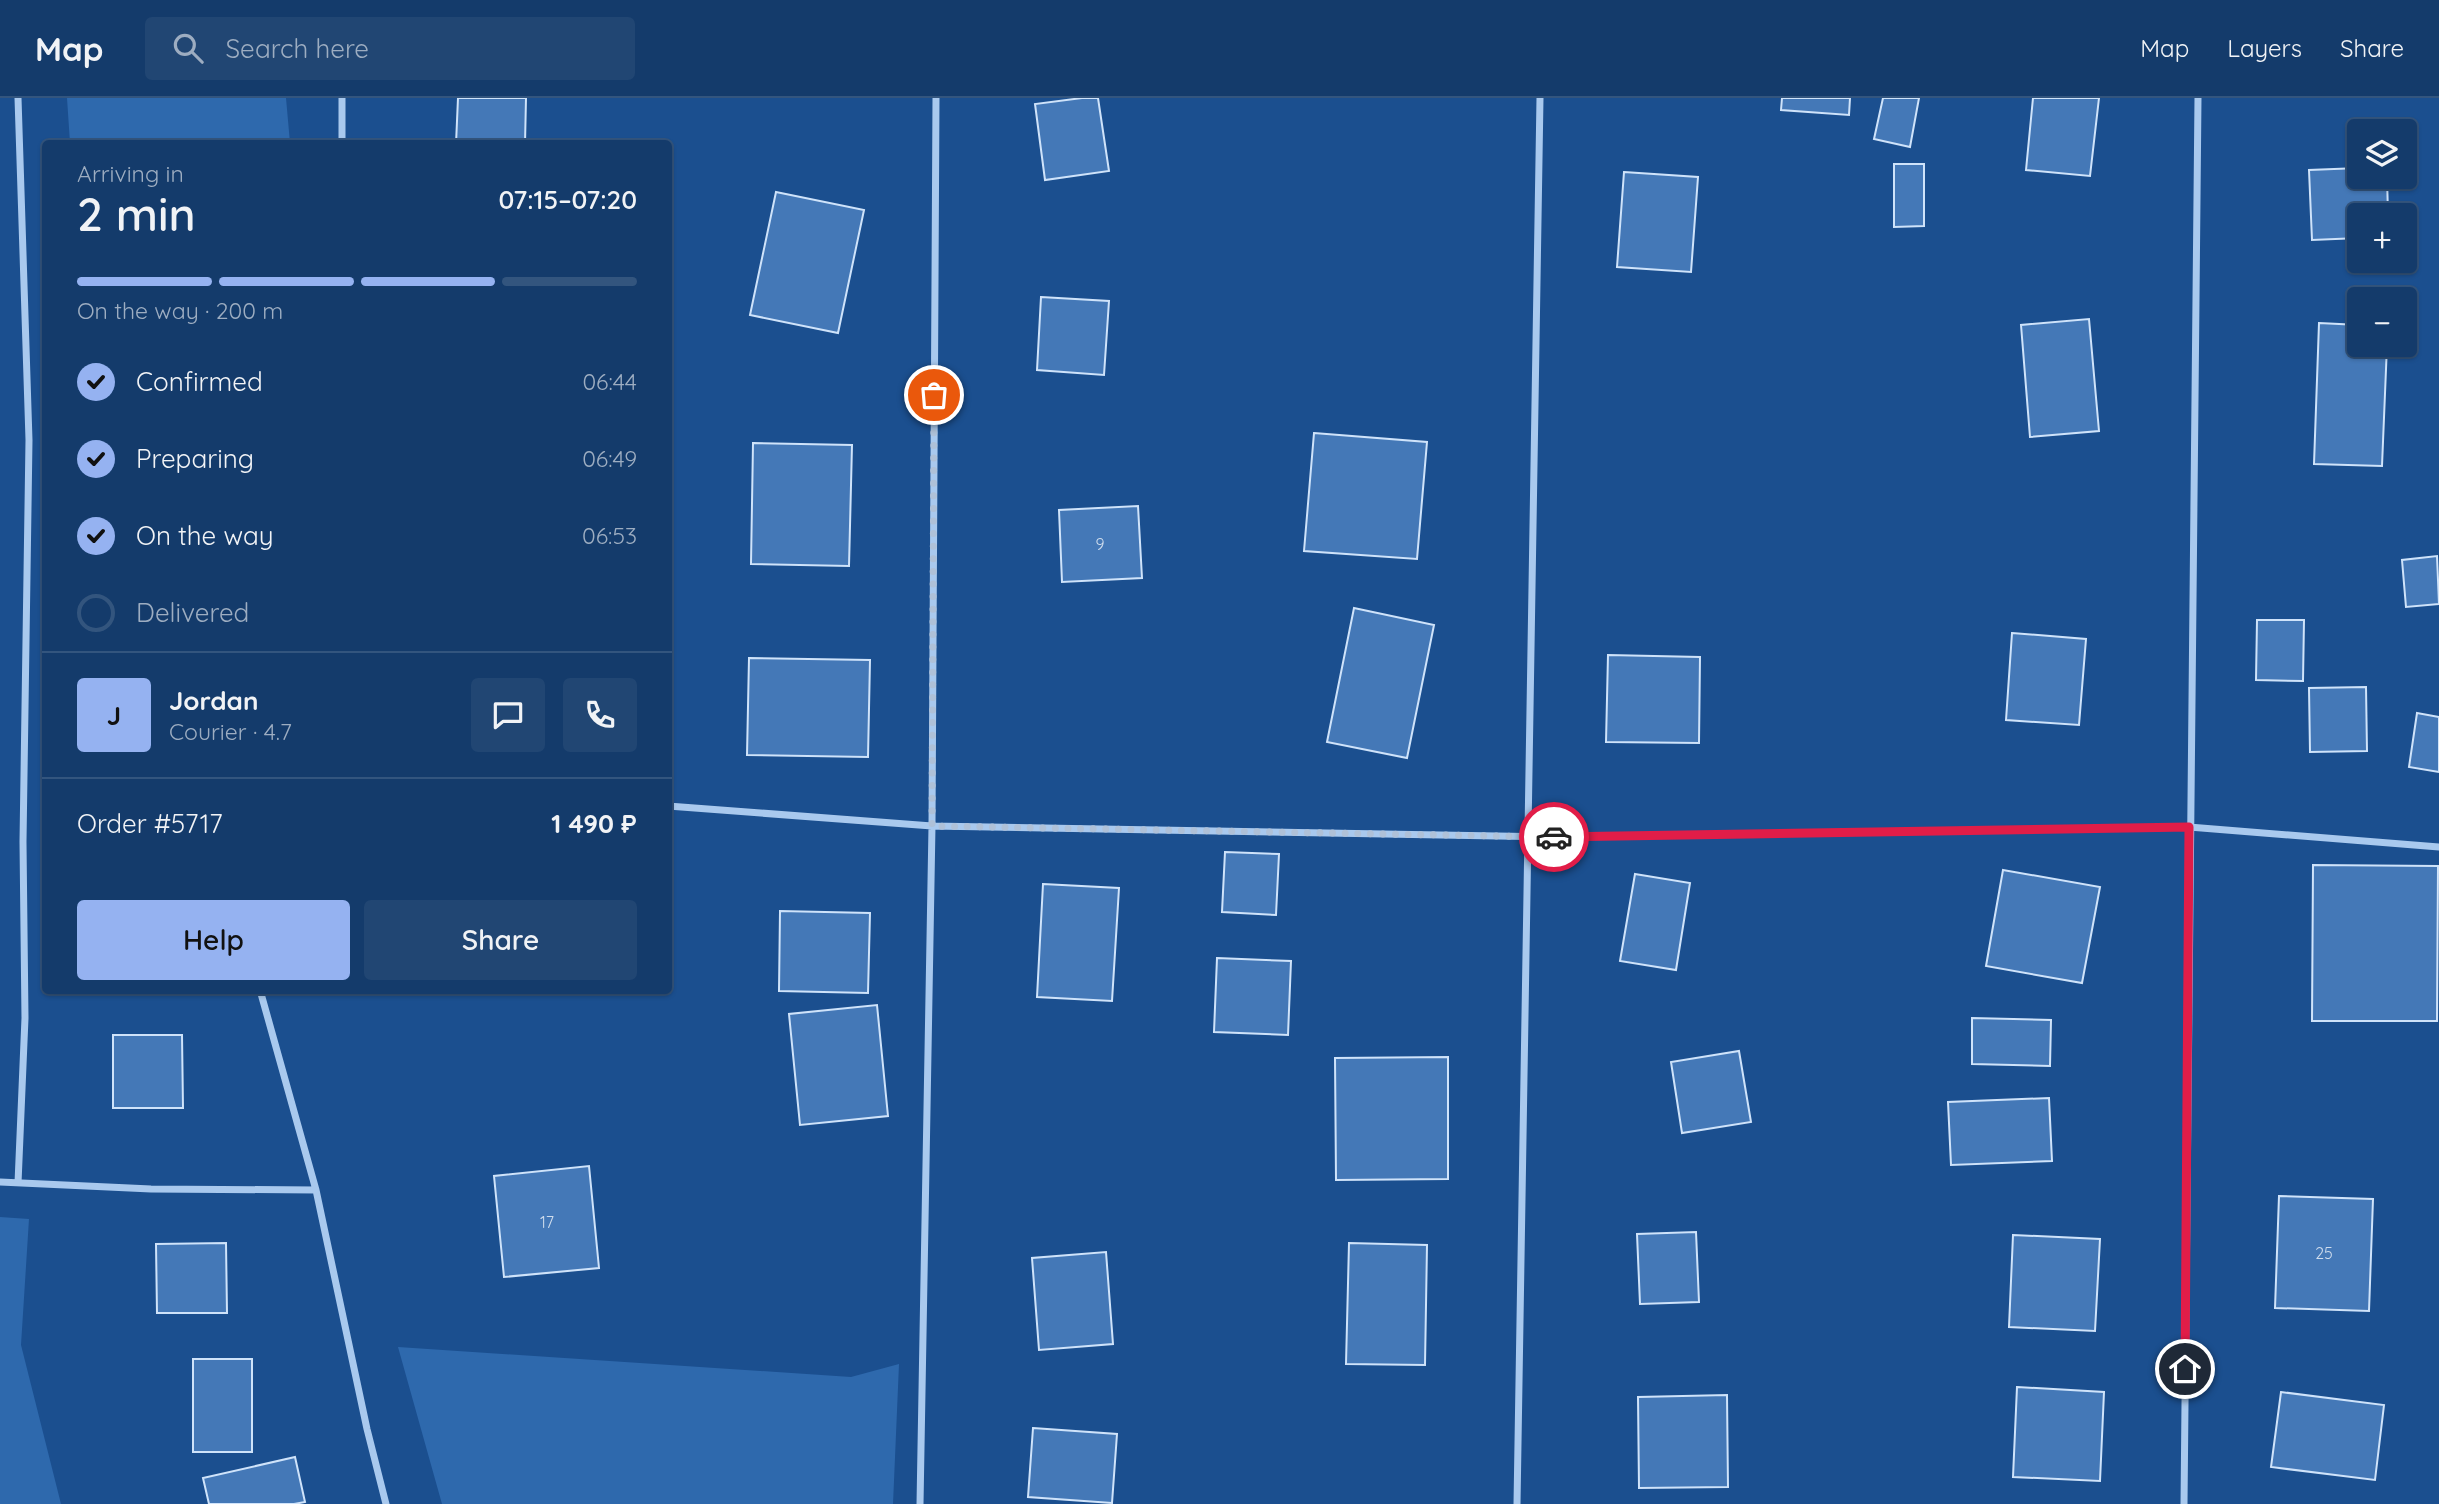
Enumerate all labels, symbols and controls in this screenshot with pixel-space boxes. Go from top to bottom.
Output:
search box [145,17,635,80]
text: Map [35,28,103,69]
icon: search [169,29,207,67]
text: Search here [225,32,369,65]
text: Map [2140,33,2189,63]
text: Layers [2227,33,2302,63]
text: Share [2340,33,2404,63]
map controls [2347,119,2417,357]
button: layers [2347,119,2417,189]
text: Arriving in [77,159,184,188]
text: 07:15–07:20 [499,183,637,216]
text: 2 min [77,185,196,243]
button: + [2347,203,2417,273]
button: − [2347,287,2417,357]
text: On the way · 200 m [77,296,283,325]
icon: check [77,363,115,401]
text: Confirmed [136,365,263,398]
pin [904,365,964,425]
text: 06:44 [582,367,637,396]
icon: bag [915,376,953,414]
icon: check [77,440,115,478]
text: Preparing [136,442,254,475]
text: 06:49 [582,444,637,473]
icon: check [77,517,115,555]
text: On the way [136,519,274,552]
text: 06:53 [582,521,637,550]
house number: 9 [1096,534,1105,554]
text: Delivered [136,596,249,629]
button: chat [471,678,545,752]
button: phone [563,678,637,752]
text: Jordan [169,684,258,717]
text: J [107,699,121,732]
text: Courier · 4.7 [169,717,292,746]
courier [1519,802,1589,872]
text: Order #5717 [77,807,223,840]
text: 1 490 ₽ [551,807,637,840]
icon: car [1535,818,1573,856]
button: Help [77,900,350,980]
button: Share [364,900,637,980]
house number: 17 [540,1212,554,1232]
house number: 25 [2315,1243,2333,1263]
pin [2155,1339,2215,1399]
icon: home [2166,1350,2204,1388]

